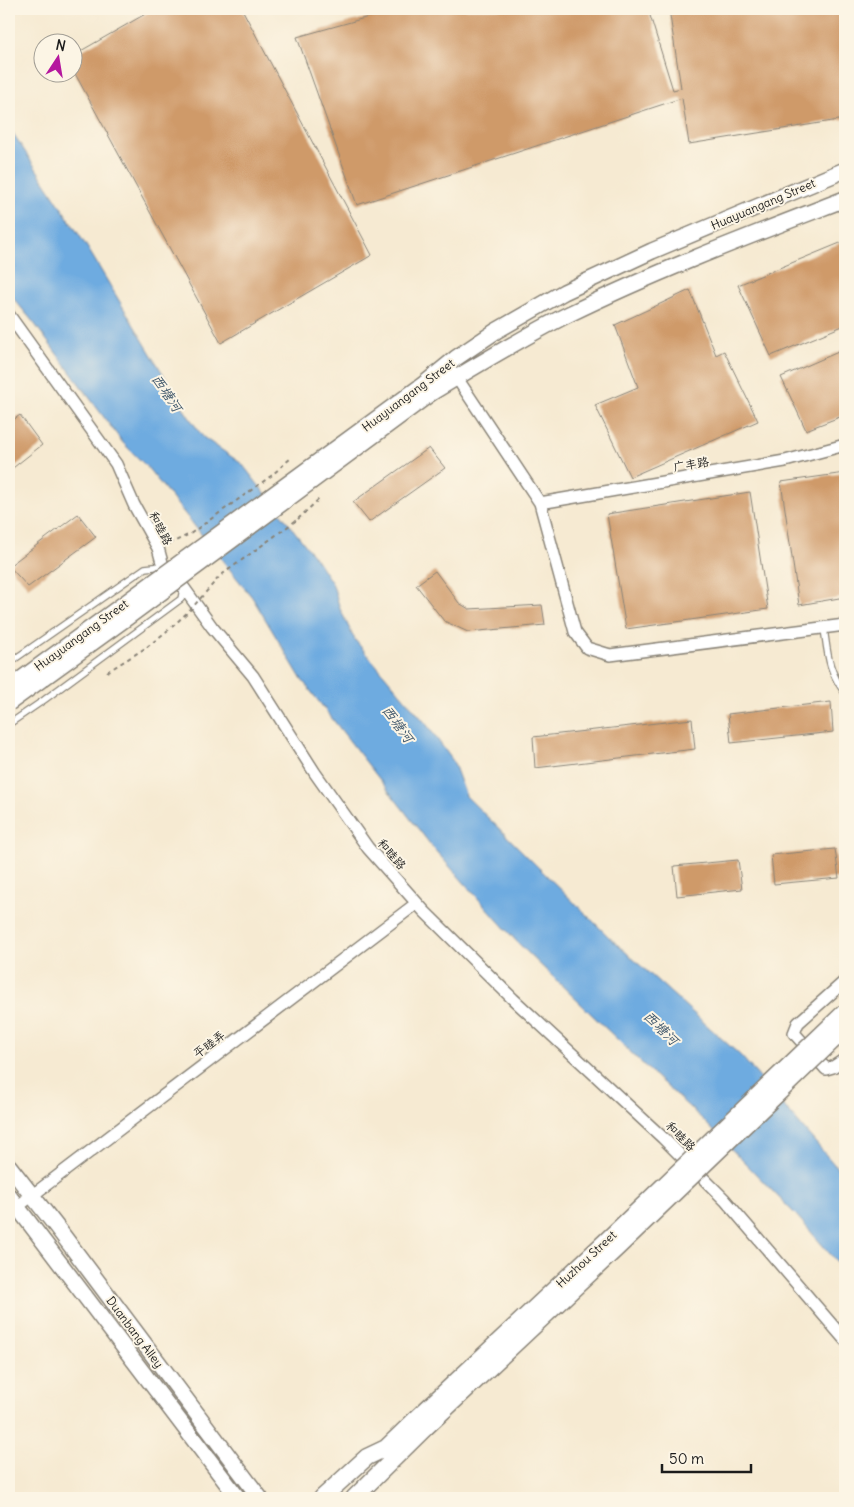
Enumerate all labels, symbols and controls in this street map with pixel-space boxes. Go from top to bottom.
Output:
north arrow [32,32,82,82]
text: N [54,35,67,55]
street label: Huayuangang Street [709,175,817,233]
street label: Huayuangang Street [359,355,457,435]
water label: 西塘河 [148,371,187,417]
street label: 广丰路 [672,453,710,475]
street label: 和睦路 [146,509,176,547]
street label: Huayuangang Street [31,596,131,674]
water label: 西塘河 [378,702,419,748]
street label: 和睦路 [375,835,409,873]
water label: 西塘河 [640,1007,684,1050]
street label: 平睦弄 [190,1027,228,1061]
street label: 和睦路 [663,1118,699,1154]
street label: Huzhou Street [553,1227,619,1291]
street label: Duanbang Alley [103,1293,167,1371]
scale bar [662,1442,750,1474]
text: 50 m [669,1449,704,1468]

